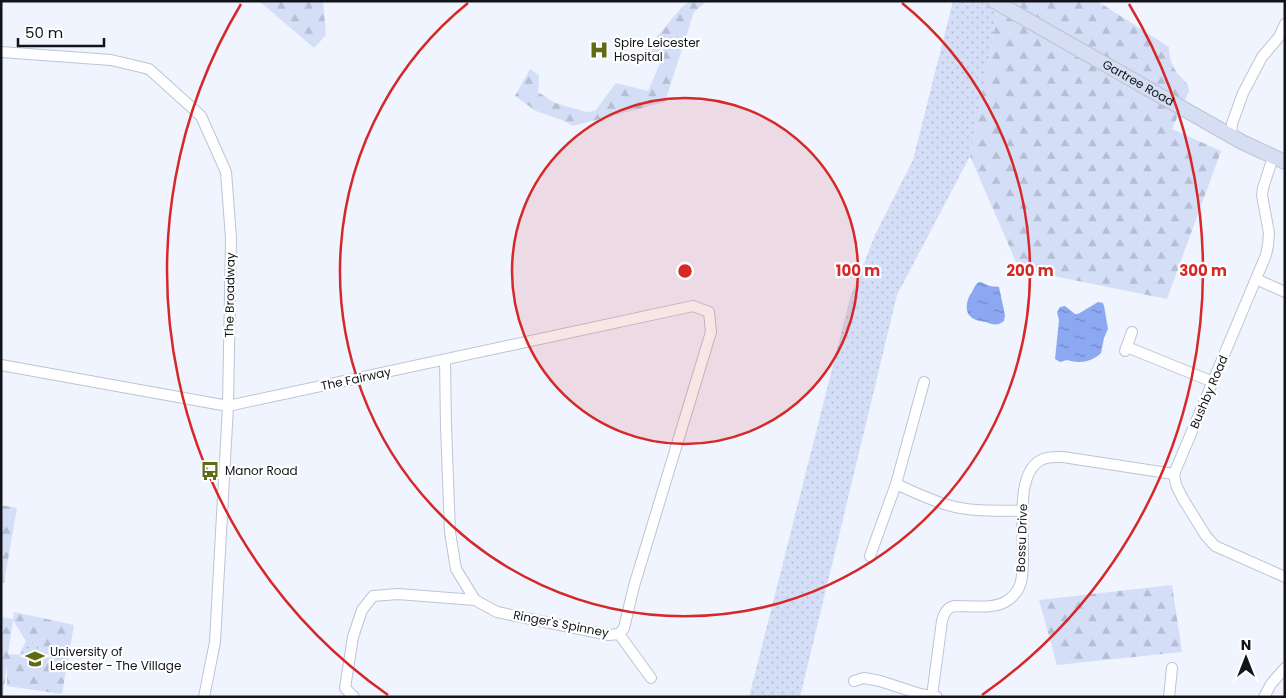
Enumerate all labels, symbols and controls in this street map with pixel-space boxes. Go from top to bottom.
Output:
scale bar [18,15,104,47]
text: 50 m [25,22,63,43]
place label: Spire Leicester Hospital [614,34,701,65]
hospital icon: Spire Leicester Hospital [588,39,610,61]
street label: Gartree Road [1100,55,1178,110]
street label: The Broadway [220,252,239,338]
text: 100 m [836,260,880,281]
text: 200 m [1006,260,1054,281]
text: 300 m [1179,260,1227,281]
centre of rings [676,262,694,280]
street label: Bushby Road [1185,352,1232,431]
street label: The Fairway [319,363,393,394]
bus stop icon: Manor Road [199,460,221,482]
place label: Manor Road [225,462,298,479]
street label: Bossu Drive [1012,503,1031,573]
street label: Ringer's Spinney [512,606,611,641]
north arrow [1221,633,1271,683]
text: N [1241,635,1251,655]
place label: University of Leicester - The Village [50,643,181,674]
school or university icon: University of Leicester - The Village [24,648,46,670]

